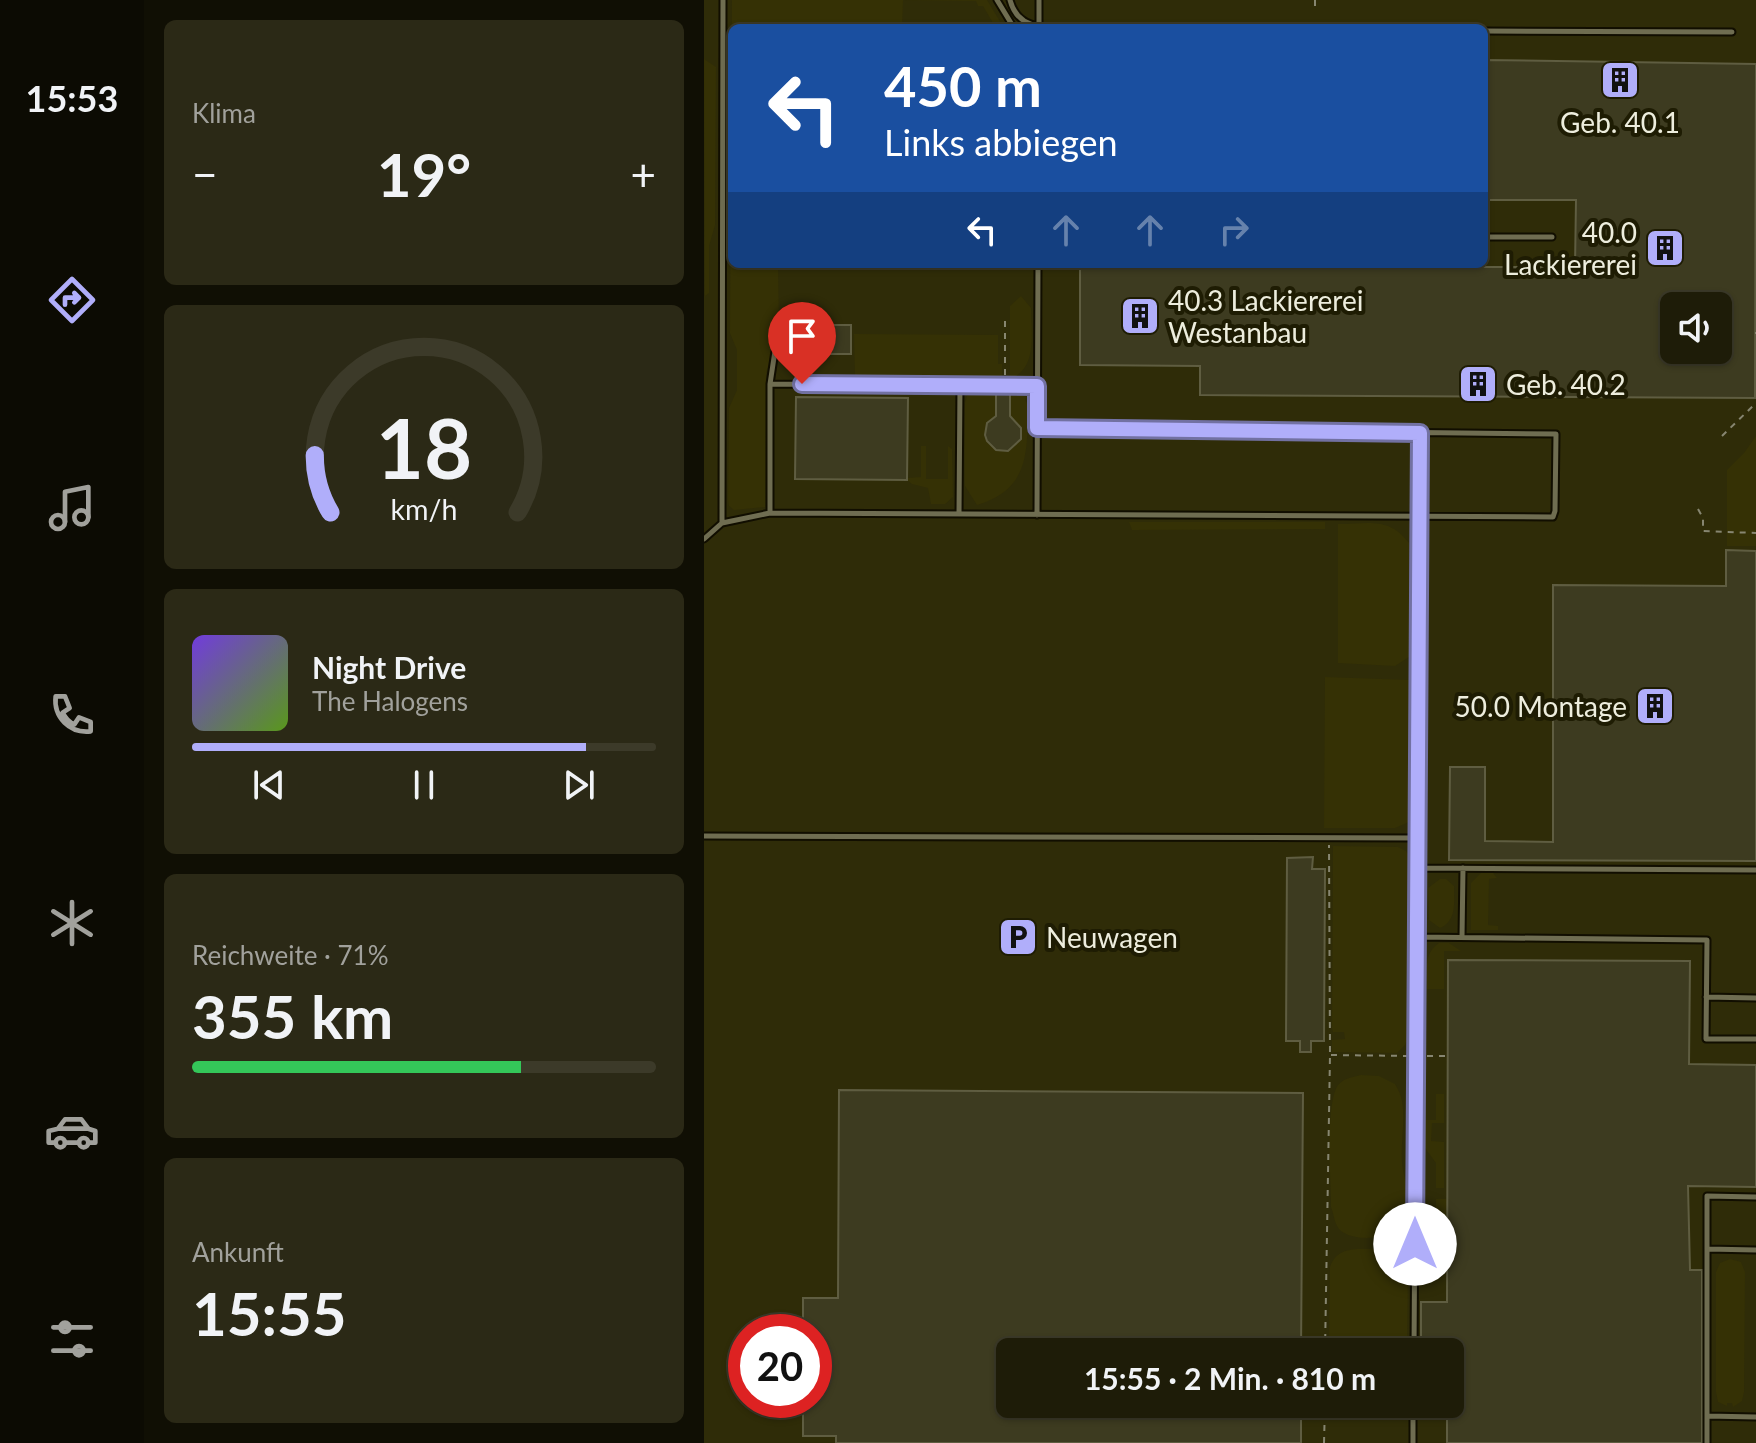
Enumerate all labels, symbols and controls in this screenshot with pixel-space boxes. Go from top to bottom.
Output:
text: 450 m [884,52,1042,119]
icon: left [752,56,856,160]
building icon: Geb. 40.1 [1599,59,1641,101]
text: 15:53 [26,76,118,120]
text: Klima [192,97,256,129]
place label: Geb. 40.1 [1560,105,1680,139]
text: Links abbiegen [884,120,1118,164]
text: 19° [377,138,471,210]
text: − [192,148,218,200]
text: + [630,148,656,200]
icon: left [960,208,1004,252]
icon: ahead [1044,208,1088,252]
icon: ahead [1128,208,1172,252]
icon: right [1212,208,1256,252]
place label: 40.0 Lackiererei [1504,215,1637,281]
building icon: 40.0 Lackiererei [1644,227,1686,269]
icon: directions [44,272,100,328]
place label: 40.3 Lackiererei Westanbau [1168,283,1363,349]
map controls [1660,292,1732,364]
button: sound [1660,292,1732,364]
building icon: 40.3 Lackiererei Westanbau [1119,295,1161,337]
pin [768,302,836,384]
icon: arrive [780,314,824,358]
building icon: Geb. 40.2 [1457,363,1499,405]
place label: Geb. 40.2 [1506,367,1626,401]
text: 18 [376,396,472,496]
icon: music [44,480,100,536]
text: km/h [391,492,457,526]
text: Night Drive [312,649,466,685]
text: The Halogens [312,685,468,717]
building icon: 50.0 Montage [1634,685,1676,727]
icon: phone [44,687,100,743]
place label: 50.0 Montage [1455,689,1627,723]
icon: previous [247,763,291,807]
icon: pause [402,763,446,807]
icon: next [557,763,601,807]
icon: climate [44,895,100,951]
parking icon: Neuwagen [997,916,1039,958]
place label: Neuwagen [1046,920,1178,954]
text: Reichweite · 71% [192,939,389,971]
text: 355 km [192,980,393,1052]
icon: car [44,1103,100,1159]
position arrow [1373,1202,1457,1286]
text: Ankunft [192,1236,284,1268]
text: 15:55 [192,1277,347,1349]
icon: filters [44,1311,100,1367]
speed limit sign: 20 [728,1314,832,1418]
text: 15:55 · 2 Min. · 810 m [1084,1360,1376,1396]

